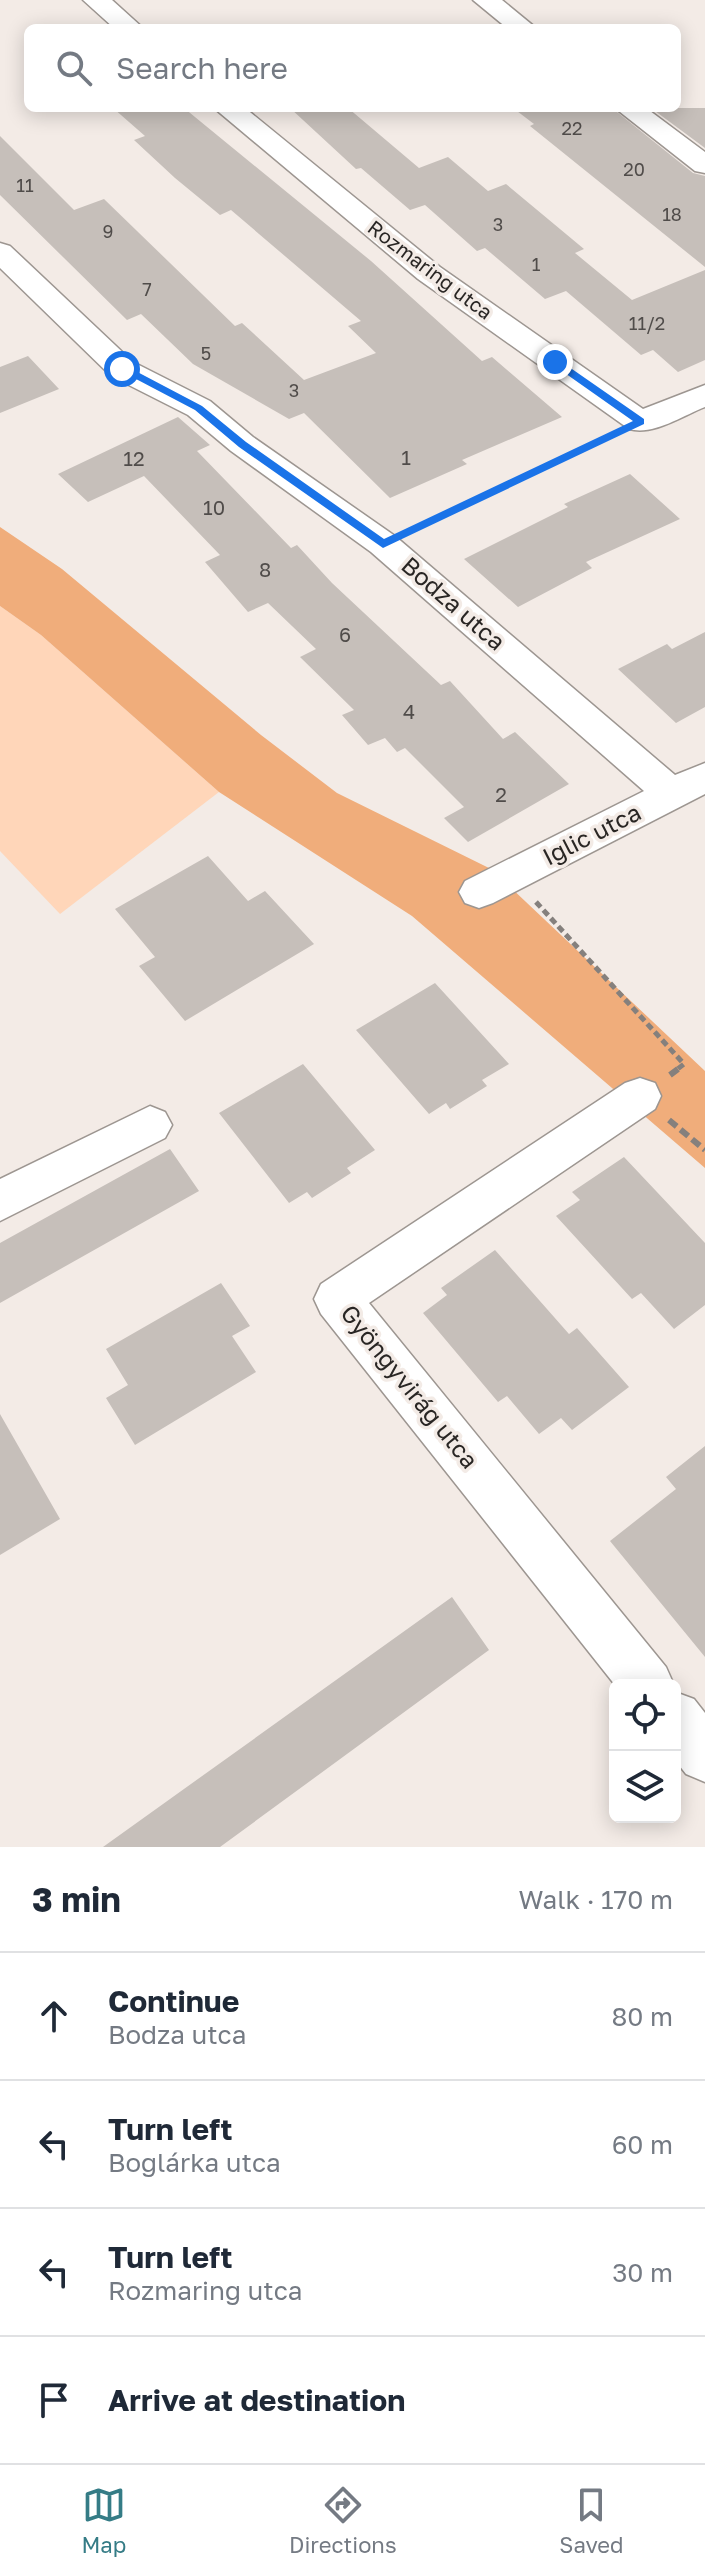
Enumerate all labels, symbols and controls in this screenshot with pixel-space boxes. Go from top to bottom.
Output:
search box [24,24,681,112]
icon: search [52,46,96,90]
text: Search here [116,50,288,86]
house number: 22 [562,117,582,139]
house number: 20 [623,158,645,180]
house number: 11 [16,174,34,196]
house number: 18 [662,203,682,225]
house number: 3 [493,213,503,235]
street label: Rozmaring utca [364,215,498,324]
house number: 9 [103,220,113,242]
house number: 1 [532,253,541,275]
house number: 7 [142,278,152,300]
house number: 11/2 [629,312,665,334]
house number: 5 [201,342,211,364]
route end [537,344,573,380]
route start [104,351,140,387]
house number: 3 [289,379,299,401]
house number: 1 [401,445,411,469]
house number: 12 [123,446,145,470]
house number: 10 [203,495,225,519]
street label: Bodza utca [396,550,512,656]
house number: 8 [259,557,271,581]
house number: 6 [339,622,351,646]
house number: 4 [403,699,415,723]
house number: 2 [495,782,507,806]
street label: Iglic utca [537,797,645,871]
street label: Gyöngyvirág utca [335,1298,485,1474]
map controls [609,1679,681,1823]
button: locate [609,1679,681,1751]
button: layers [609,1751,681,1823]
text: 3 min [32,1879,121,1919]
text: Walk · 170 m [519,1884,673,1915]
text: Continue [108,1983,239,2019]
icon: ahead [32,1994,76,2038]
text: 80 m [612,2001,673,2032]
text: Bodza utca [108,2019,246,2050]
text: Turn left [108,2111,233,2147]
icon: left [32,2122,76,2166]
text: 60 m [612,2129,673,2160]
text: Boglárka utca [108,2147,281,2178]
text: Turn left [108,2239,233,2275]
icon: left [32,2250,76,2294]
text: 30 m [612,2257,673,2288]
text: Rozmaring utca [108,2275,303,2306]
icon: arrive [32,2378,76,2422]
text: Arrive at destination [108,2382,405,2418]
tab: Map [81,2483,126,2558]
tab: Directions [289,2483,397,2558]
tab: Saved [559,2483,624,2558]

